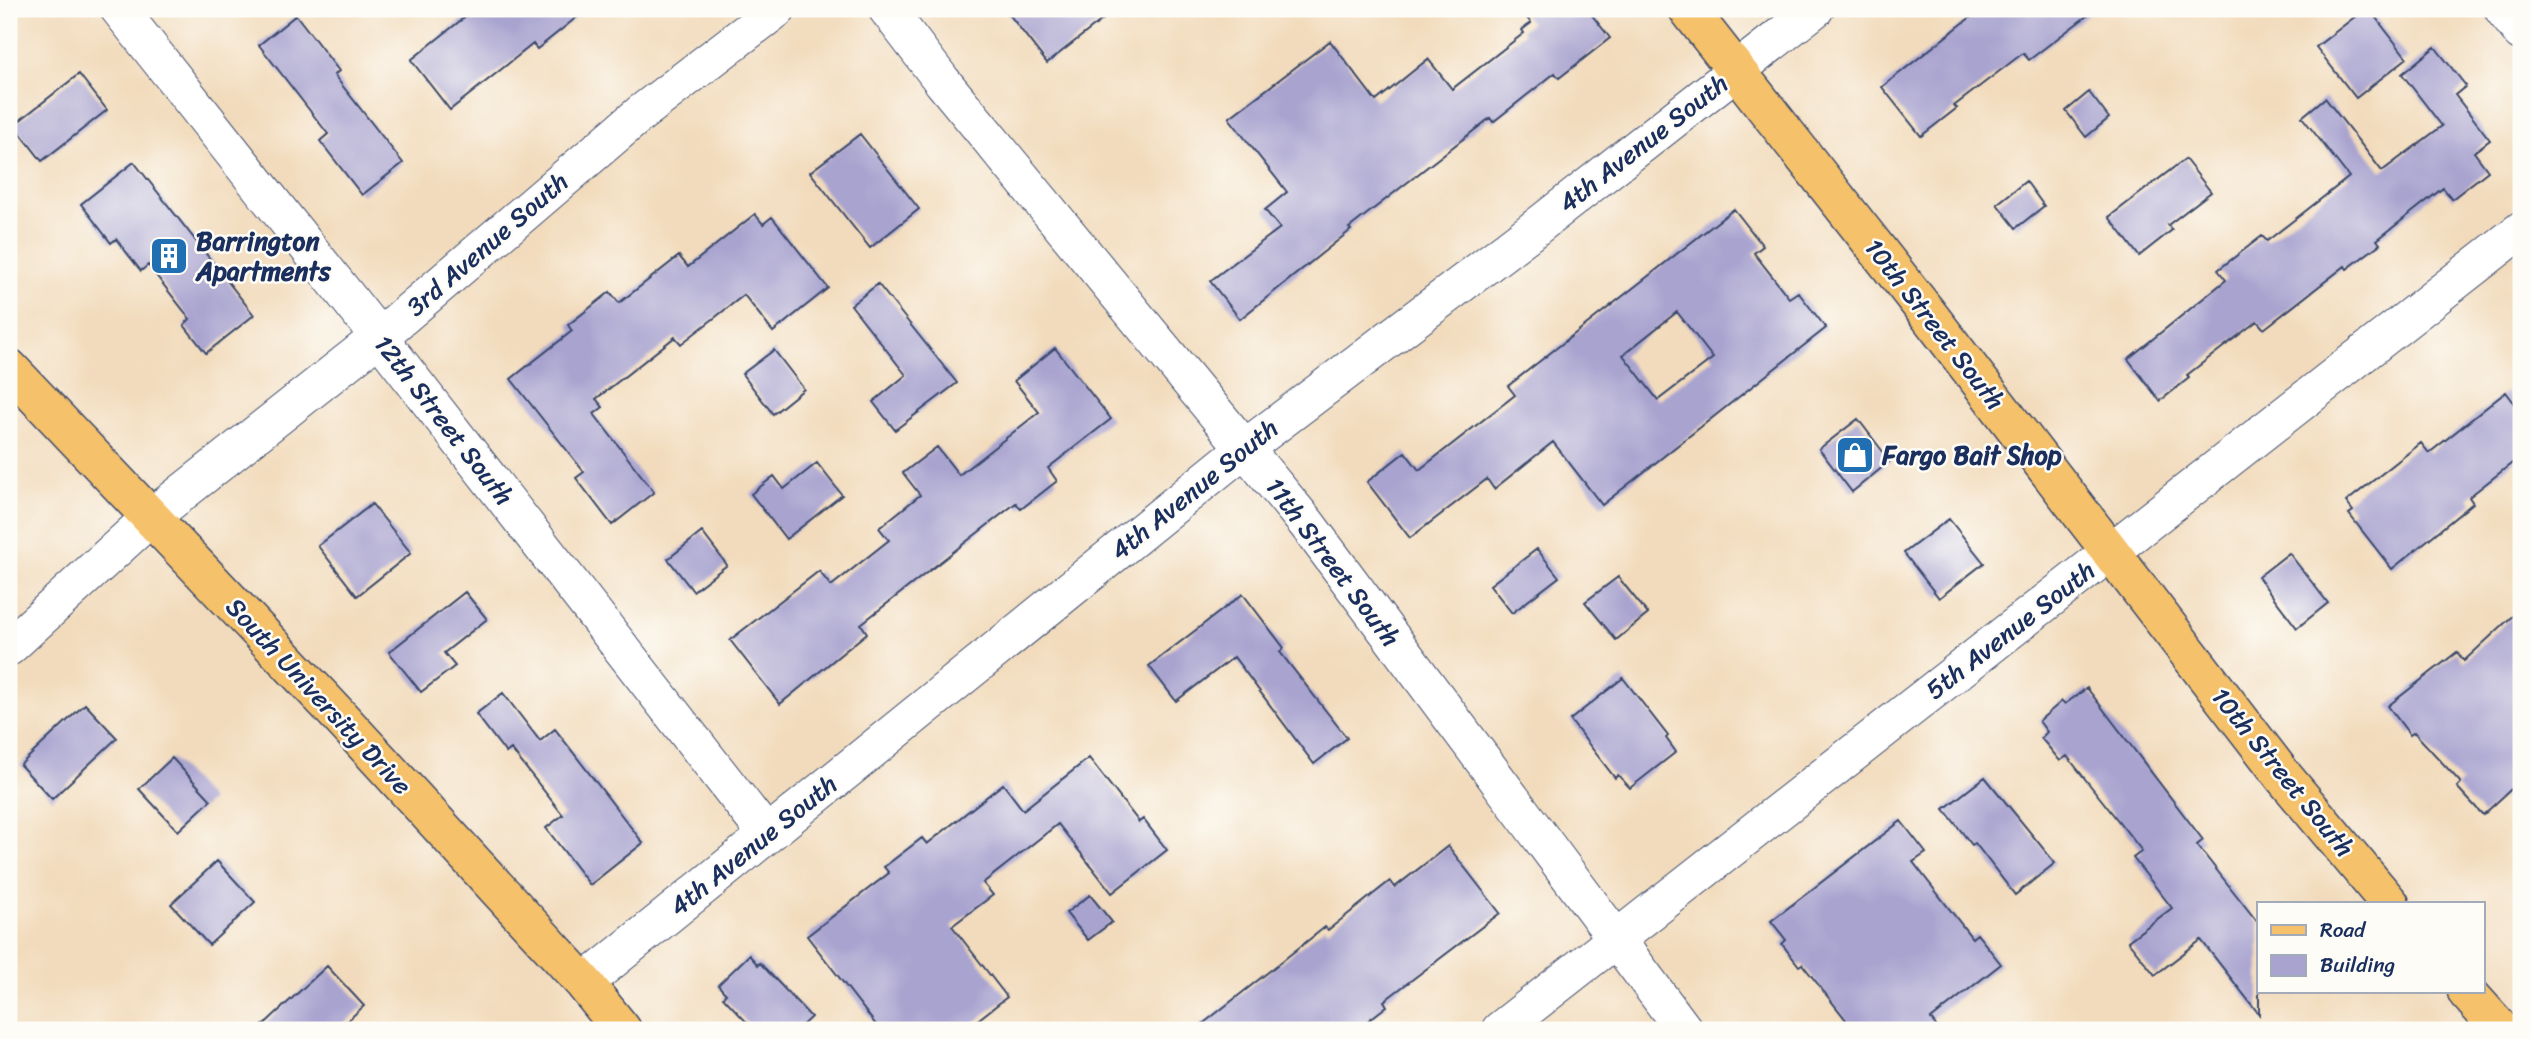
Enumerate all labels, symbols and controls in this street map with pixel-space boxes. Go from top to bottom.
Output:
street label: 4th Avenue South [1548,61,1738,225]
street label: 3rd Avenue South [395,160,579,328]
place label: Barrington Apartments [195,218,332,294]
street label: 10th Street South [1853,228,2017,420]
building icon: Barrington Apartments [148,235,190,277]
street label: 12th Street South [362,324,526,516]
street label: 4th Avenue South [1099,406,1289,572]
place label: Fargo Bait Shop [1881,432,2062,478]
shop icon: Fargo Bait Shop [1834,434,1876,476]
street label: 11th Street South [1253,467,1413,657]
street label: 5th Avenue South [1915,549,2105,711]
street label: South University Drive [214,586,424,806]
street label: 10th Street South [2199,676,2367,868]
street label: 4th Avenue South [658,762,848,928]
legend [2257,902,2484,993]
text: Road [2320,911,2367,949]
text: Building [2320,946,2396,984]

